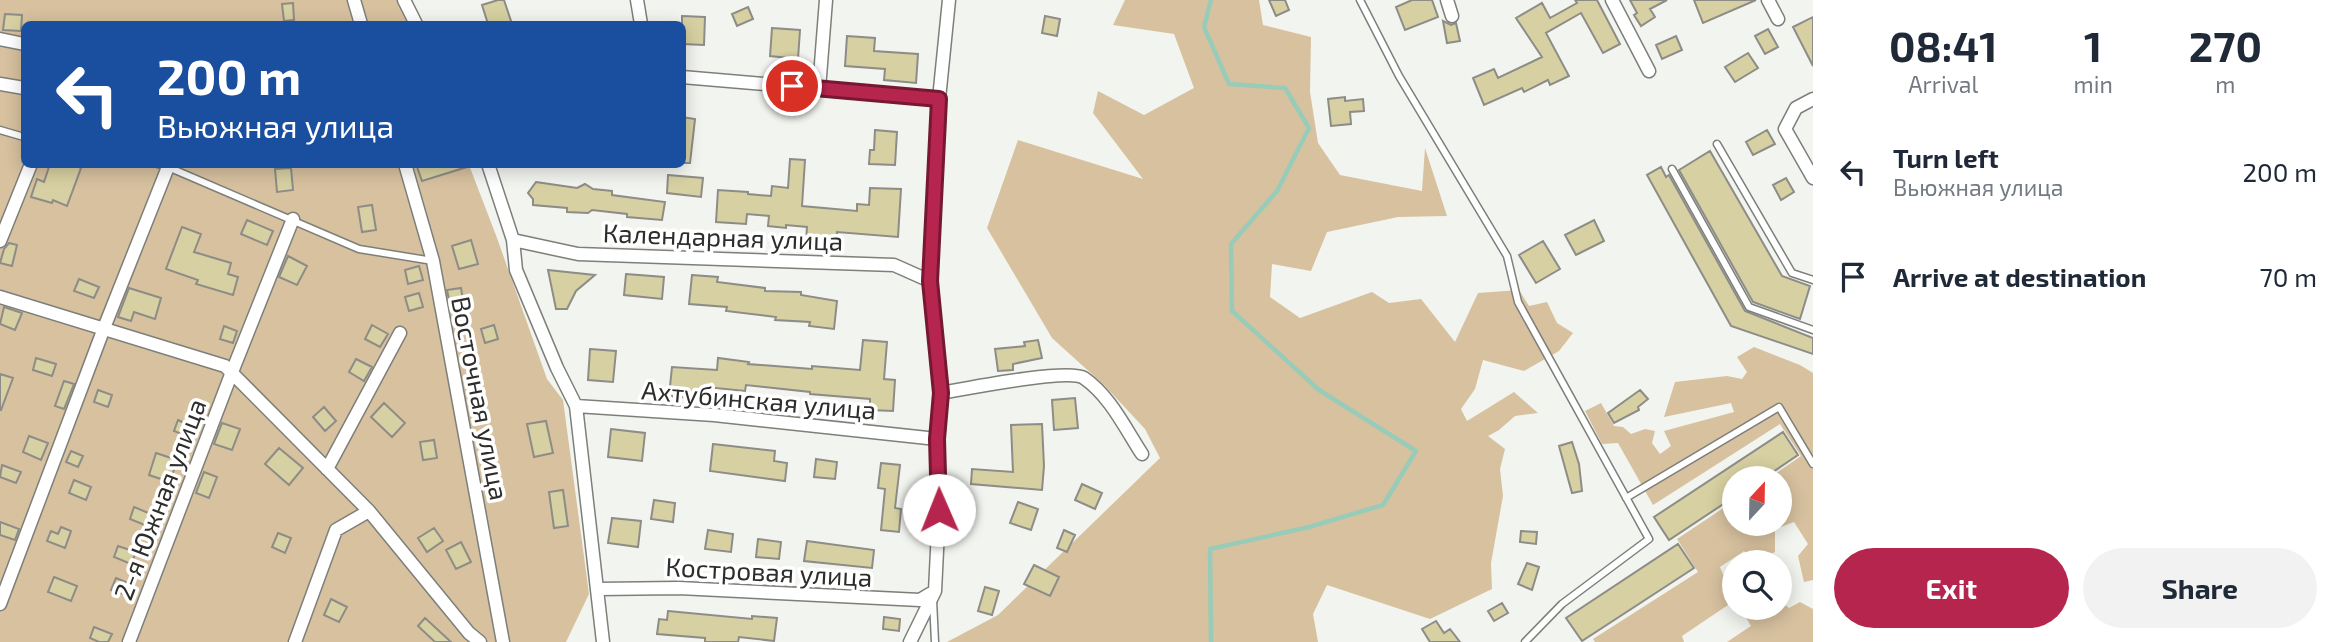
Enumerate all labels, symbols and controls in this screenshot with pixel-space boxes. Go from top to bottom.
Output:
text: 08:41 [1889,20,1997,70]
text: 1 [2084,20,2102,70]
text: 270 [2189,20,2262,70]
text: 200 m [157,46,301,105]
icon: left [42,49,133,140]
pin [762,56,822,116]
icon: arrive [773,67,811,105]
text: Arrival [1908,70,1978,98]
text: min [2074,70,2113,98]
text: m [2215,70,2235,98]
text: Вьюжная улица [157,106,394,144]
text: Turn left [1893,142,1999,173]
icon: left [1834,153,1872,191]
text: 200 m [2242,156,2317,187]
text: Вьюжная улица [1893,173,2064,201]
street label: Календарная улица [602,216,844,257]
icon: arrive [1834,258,1872,296]
text: Arrive at destination [1893,261,2146,292]
text: 70 m [2259,261,2317,292]
street label: Восточная улица [445,293,516,503]
street label: Ахтубинская улица [640,373,878,426]
street label: 2-я Южная улица [106,394,213,604]
north arrow [1722,466,1792,536]
map controls [1722,466,1792,620]
position arrow [902,473,976,547]
button: Exit [1834,548,2069,628]
button: Share [2083,548,2317,628]
street label: Костровая улица [665,550,873,593]
button: search [1722,550,1792,620]

